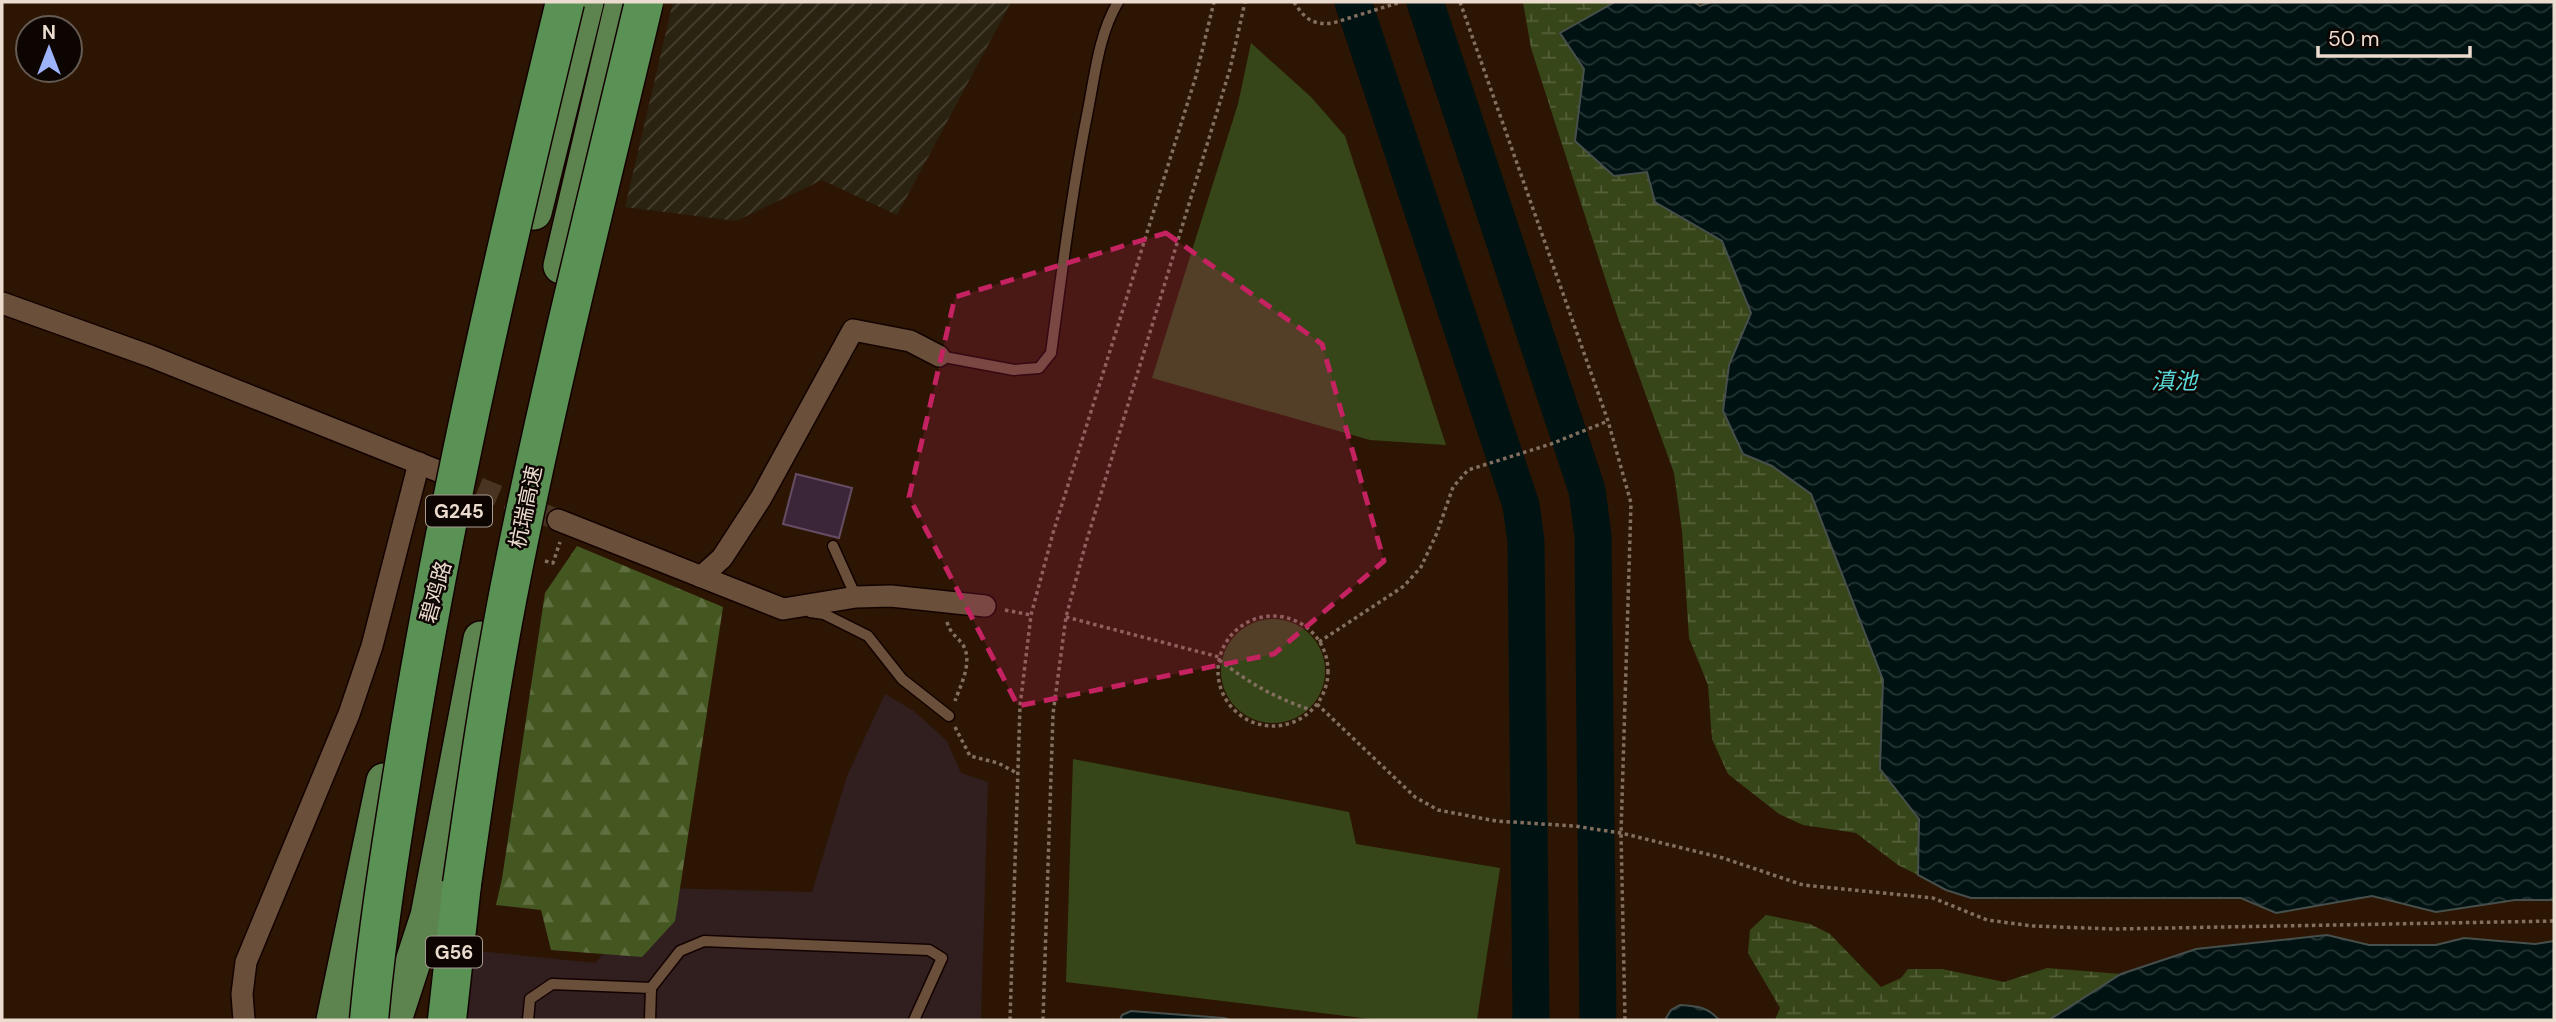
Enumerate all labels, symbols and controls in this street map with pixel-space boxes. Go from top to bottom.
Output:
north arrow [14,14,84,84]
scale bar [2318,14,2470,58]
text: N [42,20,56,45]
text: 50 m [2328,25,2379,53]
water label: 滇池 [2151,366,2199,396]
street label: 杭瑞高速 [504,463,548,551]
road number: G245 [426,496,492,526]
street label: 碧鸡路 [414,558,458,626]
road number: G56 [426,936,482,968]

